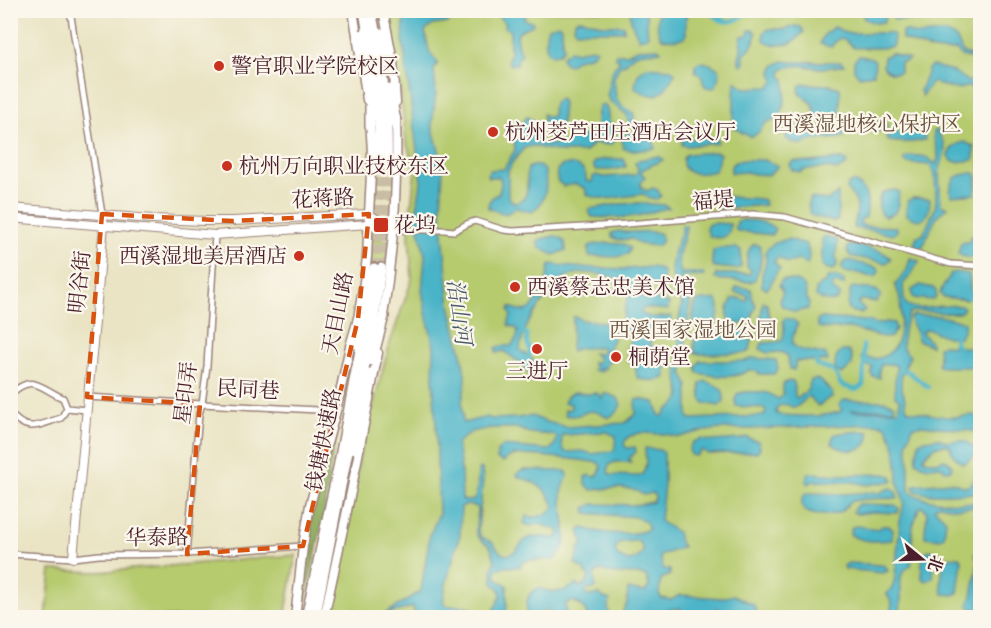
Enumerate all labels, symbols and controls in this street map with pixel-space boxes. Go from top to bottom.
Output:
place label: 警官职业学院校区 [231,52,399,81]
marker: 警官职业学院校区 [212,59,226,73]
park label: 西溪湿地核心保护区 [773,110,962,139]
place label: 杭州茭芦田庄酒店会议厅 [505,118,736,147]
marker: 杭州茭芦田庄酒店会议厅 [486,125,500,139]
place label: 杭州万向职业技校东区 [239,152,449,181]
marker: 杭州万向职业技校东区 [220,159,234,173]
street label: 花蒋路 [291,183,355,215]
street label: 福堤 [691,185,735,217]
place label: 花坞 [394,211,436,240]
marker: 花坞 [372,216,390,234]
place label: 西溪湿地美居酒店 [119,242,287,271]
street label: 明谷街 [62,249,98,315]
marker: 西溪湿地美居酒店 [292,249,306,263]
street label: 天目山路 [316,269,360,357]
place label: 西溪蔡志忠美术馆 [527,273,695,302]
water label: 沿山河 [440,277,479,351]
marker: 西溪蔡志忠美术馆 [508,280,522,294]
park label: 西溪国家湿地公园 [609,316,777,345]
marker: 三进厅 [530,342,544,356]
place label: 桐荫堂 [628,343,691,372]
marker: 桐荫堂 [609,350,623,364]
place label: 三进厅 [506,357,569,386]
street label: 星印弄 [168,360,204,426]
street label: 民同巷 [216,374,280,406]
street label: 钱塘快速路 [300,386,348,494]
street label: 华泰路 [125,523,189,553]
north arrow [892,529,952,589]
text: 北 [922,552,948,575]

